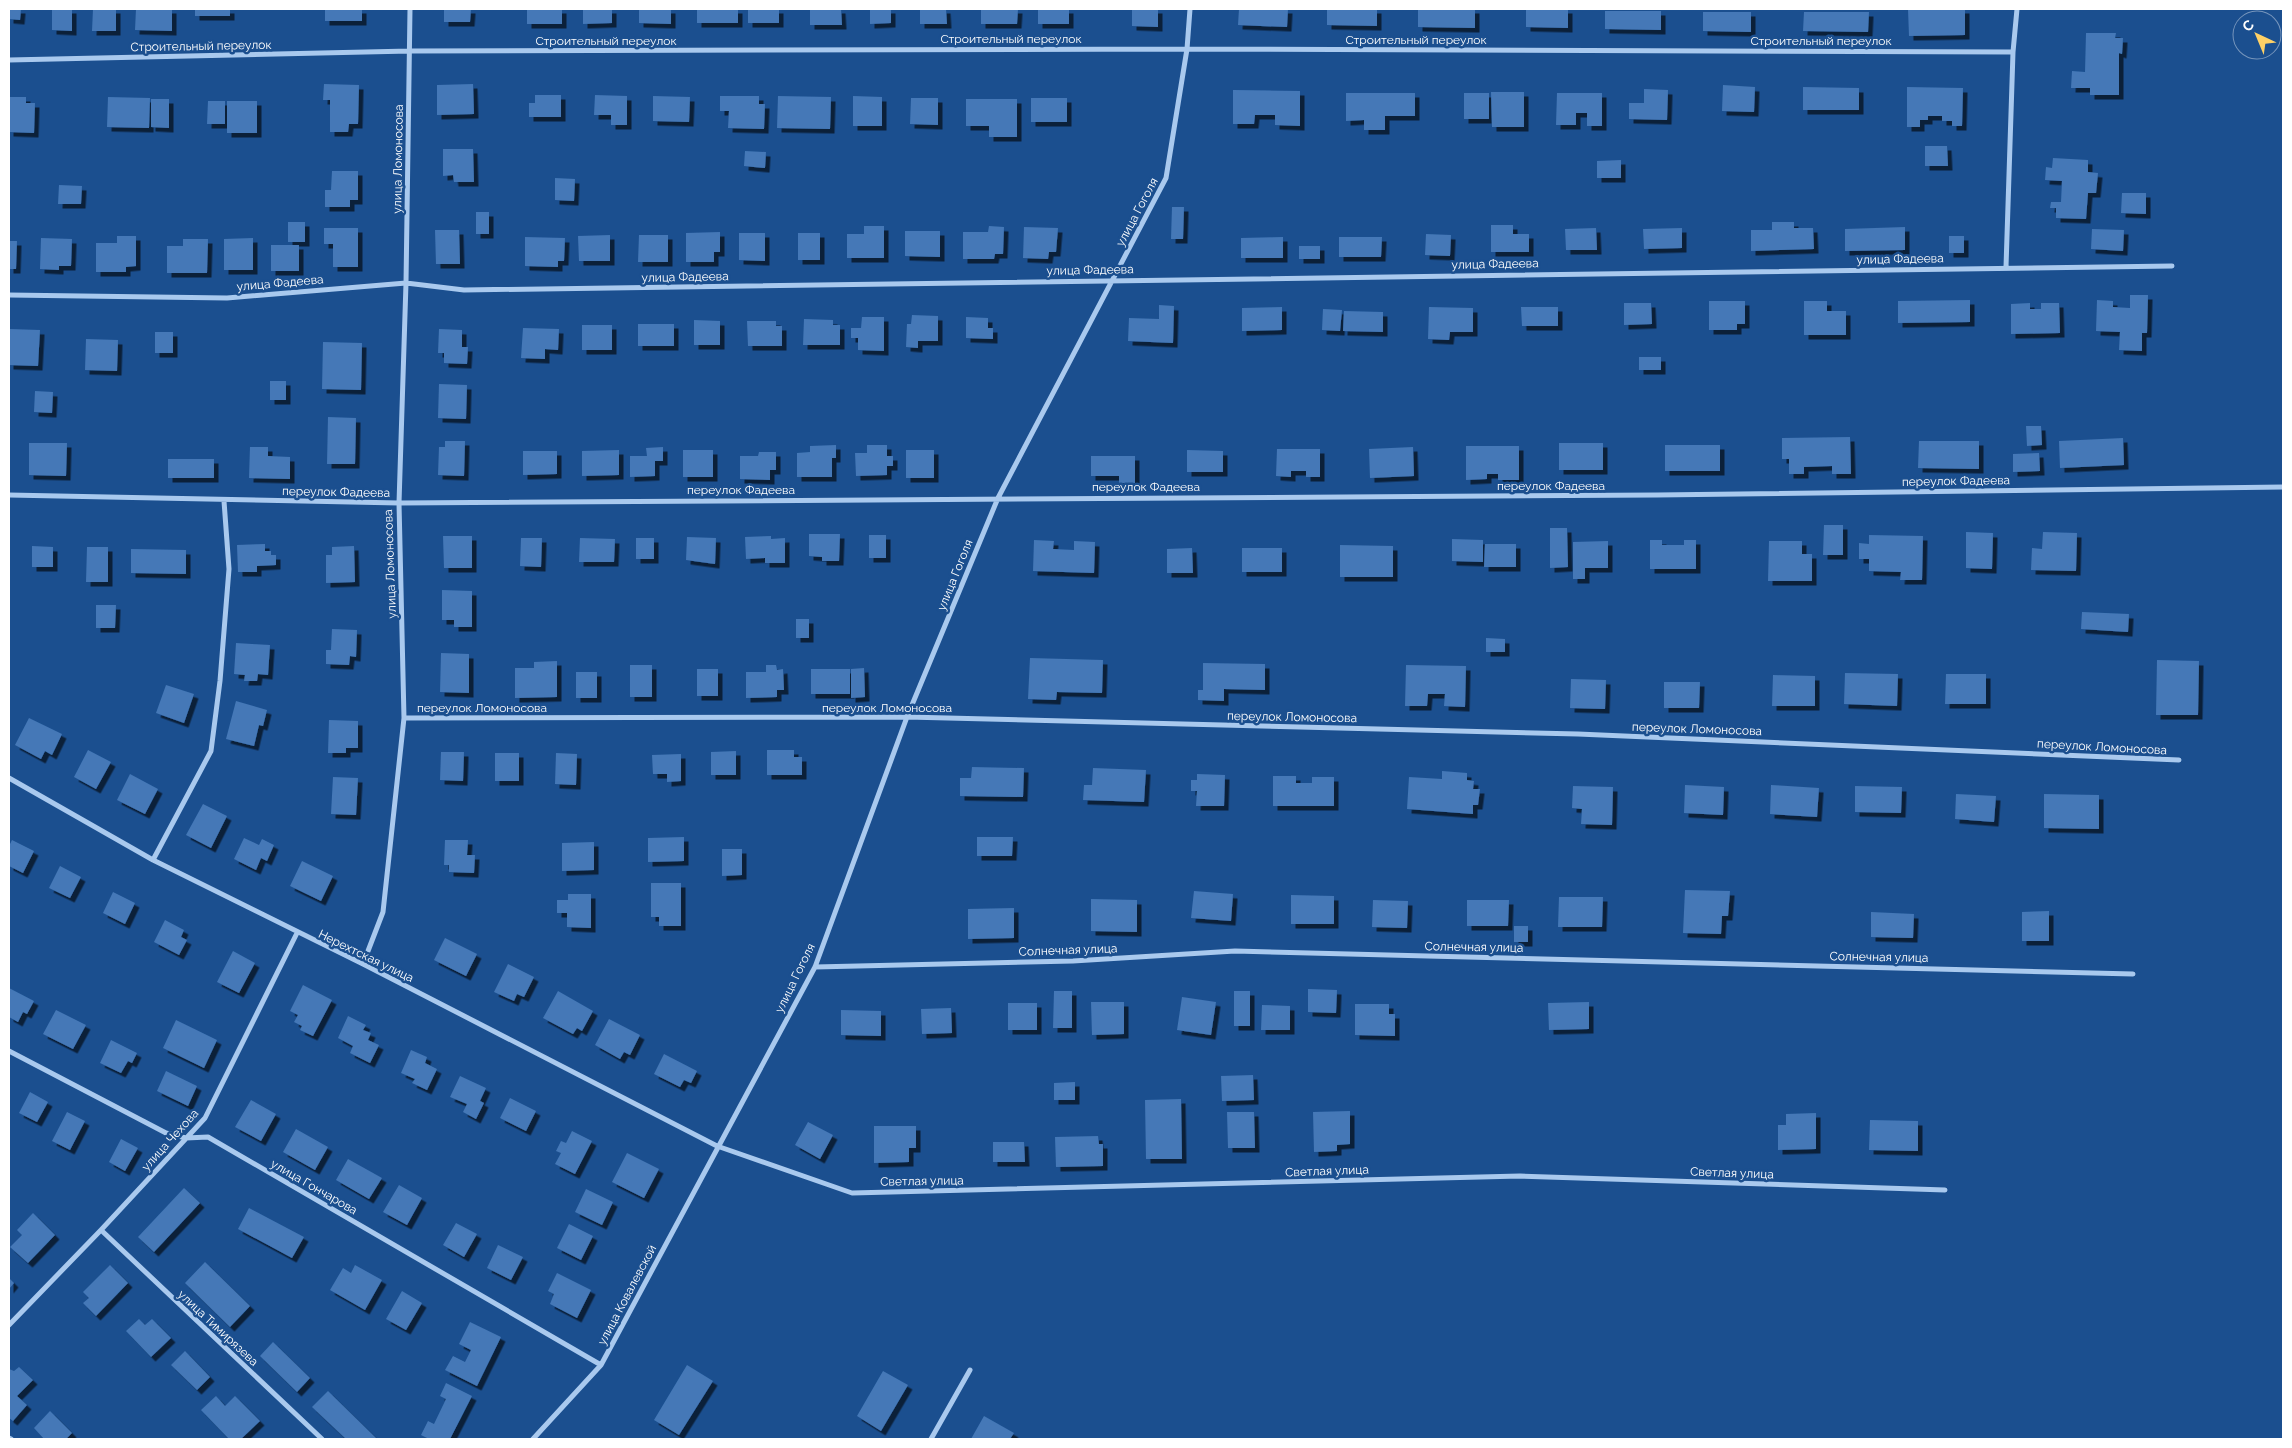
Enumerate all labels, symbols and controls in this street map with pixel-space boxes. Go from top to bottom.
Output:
north arrow [2232,10,2282,60]
text: С [2239,16,2257,35]
street label: Строительный переулок [940,32,1082,46]
street label: Строительный переулок [1345,33,1487,47]
street label: Строительный переулок [535,34,677,48]
street label: Строительный переулок [1750,34,1892,48]
street label: Строительный переулок [130,38,272,54]
street label: улица Ломоносова [390,104,406,214]
street label: улица Гоголя [1113,175,1161,249]
street label: улица Фадеева [1856,251,1944,267]
street label: улица Фадеева [1451,256,1539,272]
street label: улица Фадеева [1046,262,1134,278]
street label: улица Фадеева [641,269,729,285]
street label: улица Фадеева [236,272,324,294]
street label: переулок Фадеева [1902,473,2010,489]
street label: переулок Фадеева [1497,479,1605,493]
street label: переулок Фадеева [1092,480,1200,494]
street label: переулок Фадеева [687,483,795,497]
street label: переулок Фадеева [282,484,390,500]
street label: улица Ломоносова [381,509,399,619]
street label: улица Гоголя [934,537,976,613]
street label: переулок Ломоносова [417,701,547,715]
street label: переулок Ломоносова [822,701,952,715]
street label: переулок Ломоносова [1227,709,1357,725]
street label: переулок Ломоносова [1632,720,1762,738]
street label: переулок Ломоносова [2037,737,2167,757]
street label: Нерехтская улица [316,927,416,985]
street label: Солнечная улица [1424,939,1524,955]
street label: улица Гоголя [772,941,818,1015]
street label: Солнечная улица [1018,941,1118,959]
street label: Солнечная улица [1829,949,1929,965]
street label: улица Чехова [139,1106,201,1174]
street label: улица Гончарова [268,1157,360,1217]
street label: Светлая улица [1285,1163,1369,1179]
street label: Светлая улица [1690,1165,1774,1181]
street label: Светлая улица [880,1173,964,1189]
street label: улица Ковалевской [595,1243,659,1347]
street label: улица Тимирязева [175,1287,261,1369]

